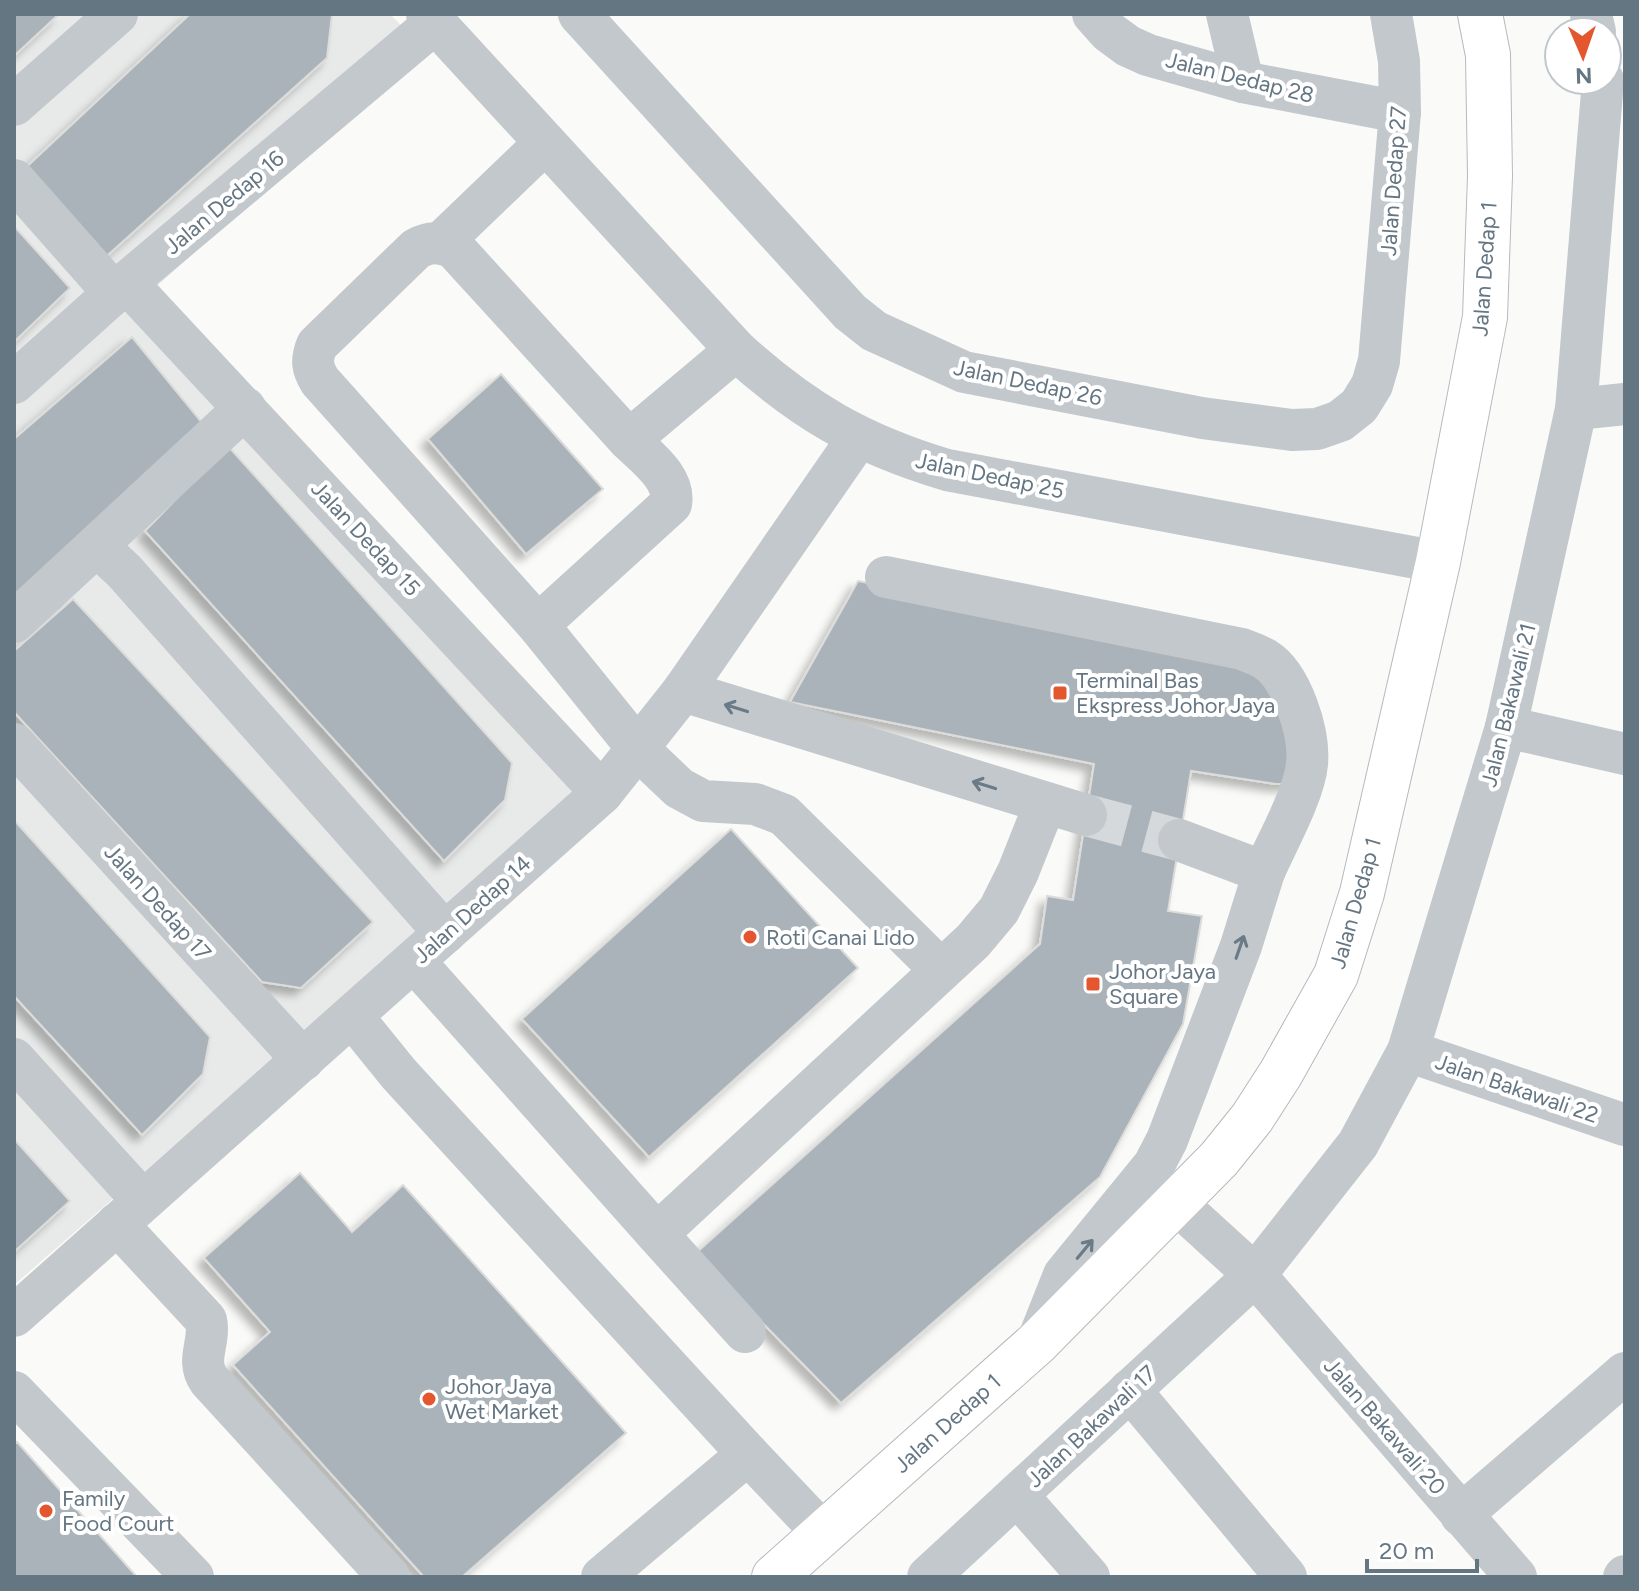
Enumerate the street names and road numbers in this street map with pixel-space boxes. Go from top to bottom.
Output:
street label: Jalan Dedap 28 [1163,46,1317,109]
street label: Jalan Dedap 27 [1375,105,1412,257]
street label: Jalan Dedap 16 [159,145,290,260]
street label: Jalan Dedap 1 [1466,201,1503,337]
street label: Jalan Dedap 26 [951,354,1104,411]
street label: Jalan Dedap 25 [913,447,1067,504]
street label: Jalan Dedap 15 [305,475,426,602]
street label: Jalan Bakawali 21 [1475,621,1542,790]
street label: Jalan Dedap 1 [1324,834,1387,972]
street label: Jalan Dedap 17 [98,839,217,966]
street label: Jalan Dedap 14 [408,850,537,969]
street label: Jalan Bakawali 22 [1432,1048,1602,1129]
street label: Jalan Bakawali 20 [1318,1352,1451,1500]
street label: Jalan Bakawali 17 [1021,1359,1162,1493]
street label: Jalan Dedap 1 [888,1368,1007,1479]

